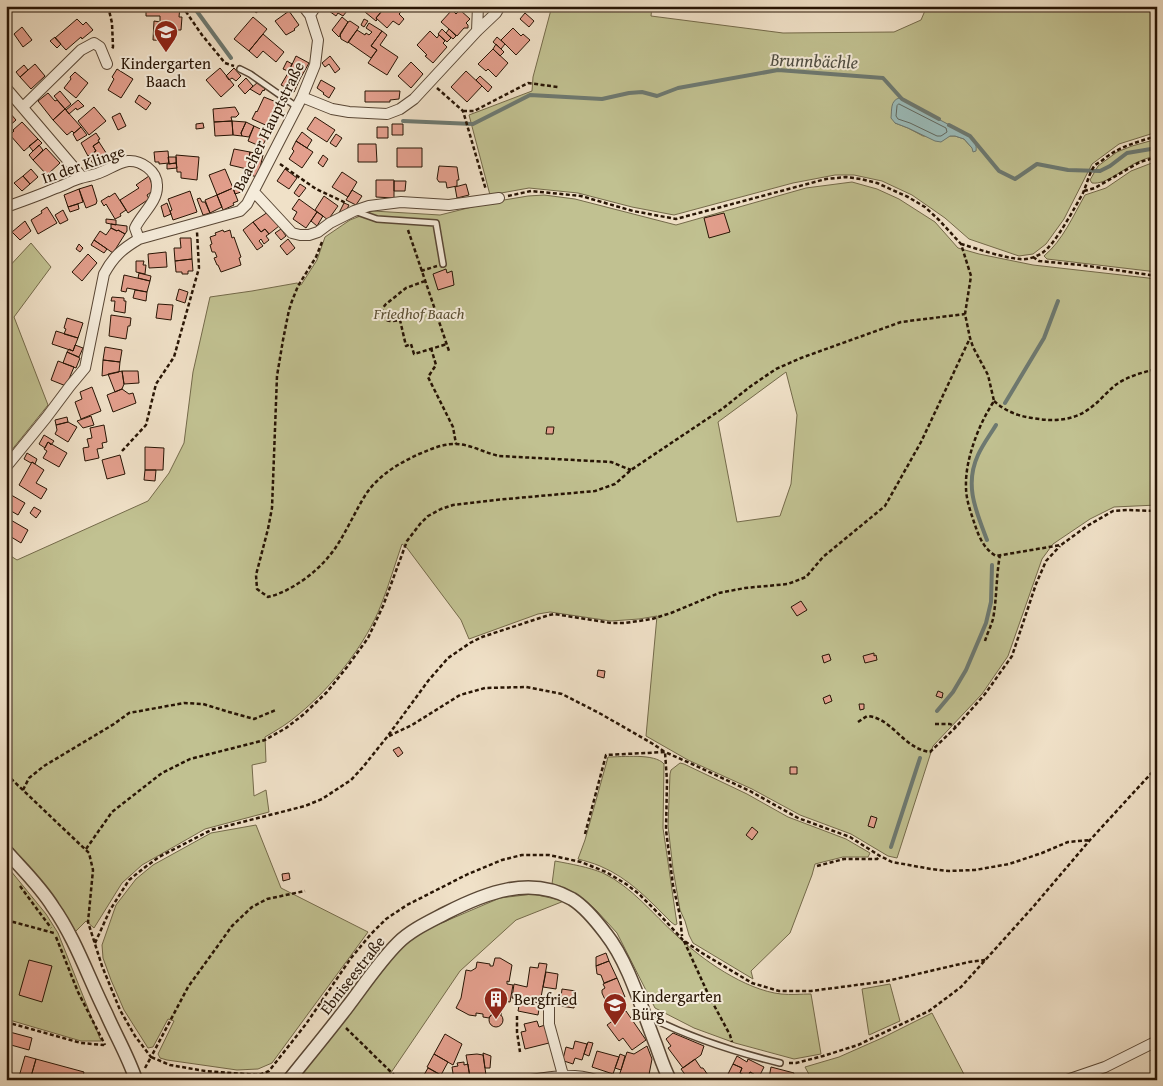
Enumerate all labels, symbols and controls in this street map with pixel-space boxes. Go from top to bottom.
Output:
school or university icon: Kindergarten Baach [153,19,179,53]
water label: Brunnbächle [769,45,858,76]
place label: Kindergarten Baach [121,51,211,93]
street label: Baacher Hauptstraße [226,57,310,195]
street label: In der Klinge [38,139,128,189]
park label: Friedhof Baach [372,301,465,325]
street label: Ebniseestraße [314,931,390,1019]
place label: Kindergarten Bürg [632,984,722,1026]
building icon: Bergfried [483,986,509,1020]
place label: Bergfried [514,987,578,1011]
school or university icon: Kindergarten Bürg [602,992,628,1026]

